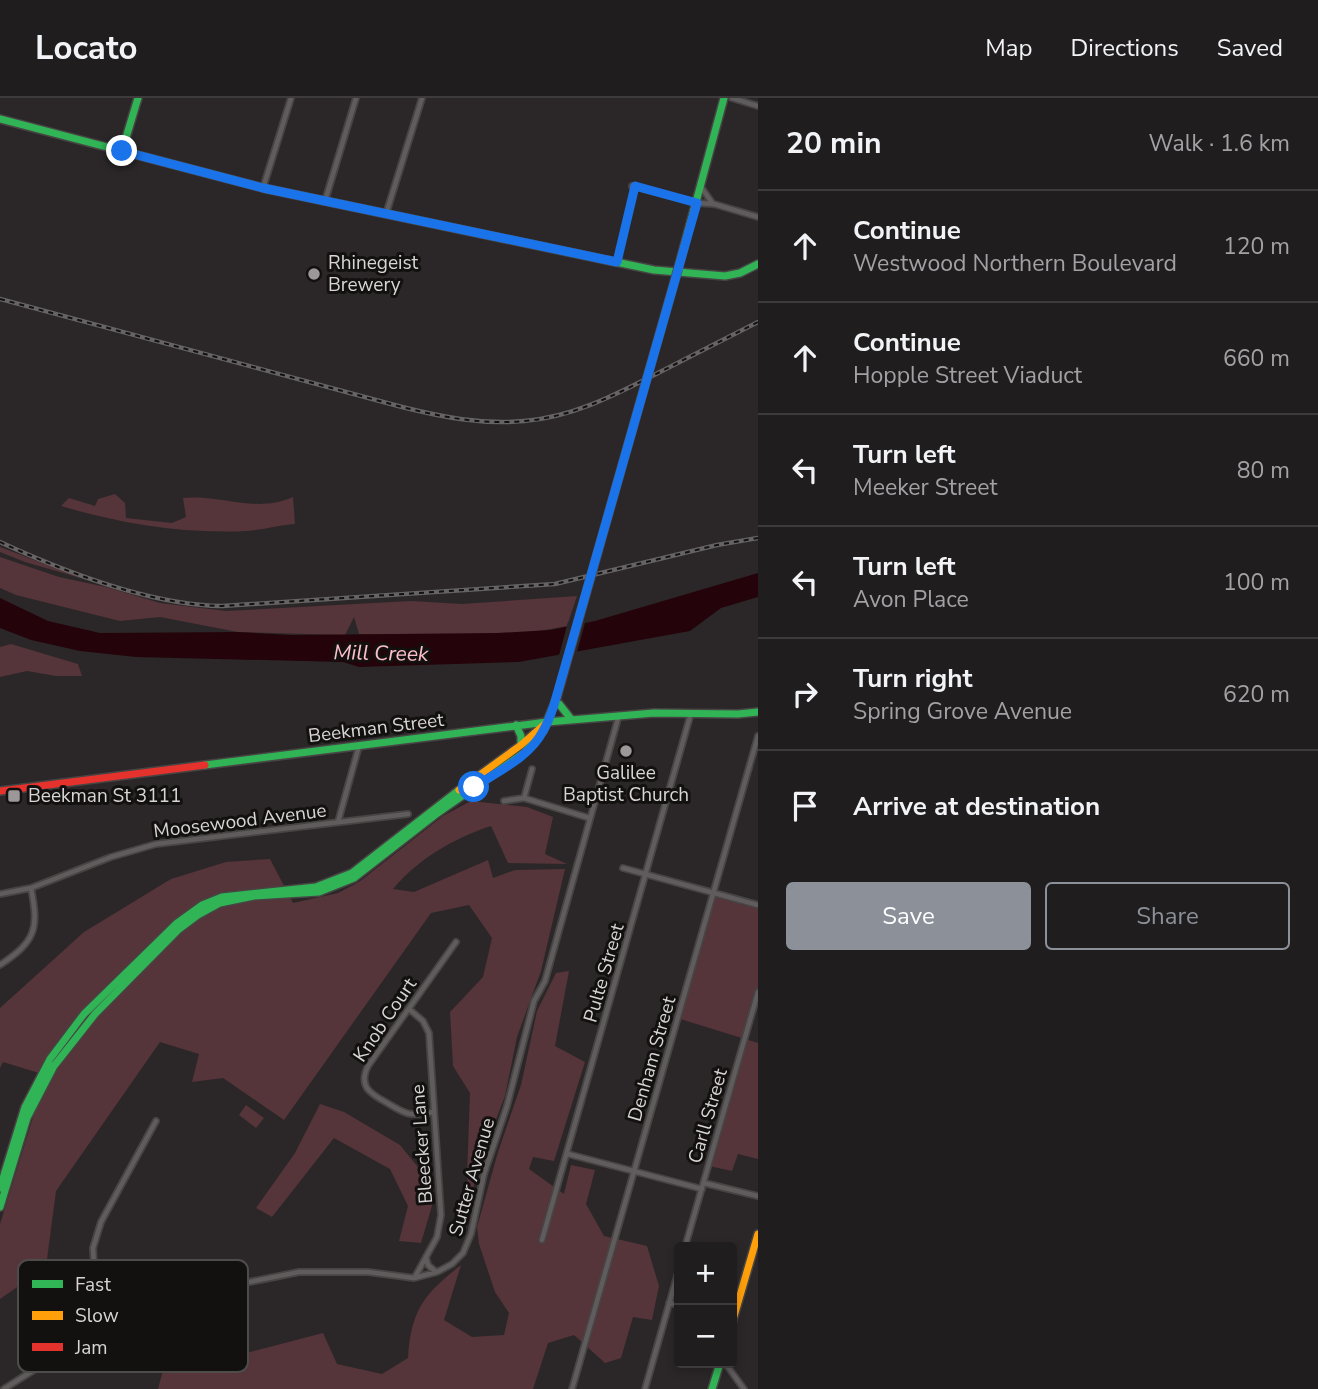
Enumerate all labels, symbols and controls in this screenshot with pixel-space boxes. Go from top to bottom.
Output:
text: Locato [35,26,137,71]
text: Map [985,32,1032,64]
text: Directions [1070,32,1179,64]
text: Saved [1217,32,1283,64]
text: 20 min [786,123,882,164]
text: Walk · 1.6 km [1148,128,1290,159]
route end [106,135,137,166]
text: Continue [853,213,961,248]
icon: ahead [786,227,824,265]
text: 120 m [1223,231,1290,262]
text: Westwood Northern Boulevard [853,248,1177,279]
place label: Rhinegeist Brewery [328,250,419,298]
marker: Rhinegeist Brewery [306,266,322,282]
text: Continue [853,325,961,360]
icon: ahead [786,339,824,377]
text: 660 m [1223,343,1290,374]
text: Hopple Street Viaduct [853,360,1082,391]
text: Turn left [853,437,956,472]
icon: left [786,451,824,489]
text: 80 m [1237,455,1290,486]
text: Meeker Street [853,472,997,503]
text: Turn left [853,549,956,584]
icon: left [786,563,824,601]
text: 100 m [1223,567,1290,598]
text: Avon Place [853,584,969,615]
water label: Mill Creek [333,638,429,668]
text: Turn right [853,661,972,696]
icon: right [786,675,824,713]
text: 620 m [1223,679,1290,710]
text: Spring Grove Avenue [853,696,1072,727]
street label: Beekman Street [307,707,446,749]
marker: Galilee Baptist Church [618,743,634,759]
place label: Galilee Baptist Church [563,760,689,808]
route start [458,771,489,802]
place label: Beekman St 3111 [28,783,181,809]
icon: arrive [786,787,824,825]
marker: Beekman St 3111 [6,788,22,804]
text: Arrive at destination [853,789,1100,824]
street label: Moosewood Avenue [152,797,328,845]
button: Save [786,882,1031,950]
button: Share [1045,882,1290,950]
street label: Pulte Street [578,920,631,1025]
street label: Knob Court [347,972,423,1067]
street label: Denham Street [622,993,682,1125]
street label: Carll Street [682,1065,734,1166]
street label: Bleecker Lane [405,1083,439,1205]
street label: Sutter Avenue [443,1115,501,1239]
map controls [674,1242,737,1368]
button: + [674,1242,737,1305]
legend [18,1260,248,1372]
text: Fast [75,1272,111,1298]
text: Slow [75,1303,119,1329]
button: − [674,1305,737,1368]
text: Jam [74,1335,108,1361]

